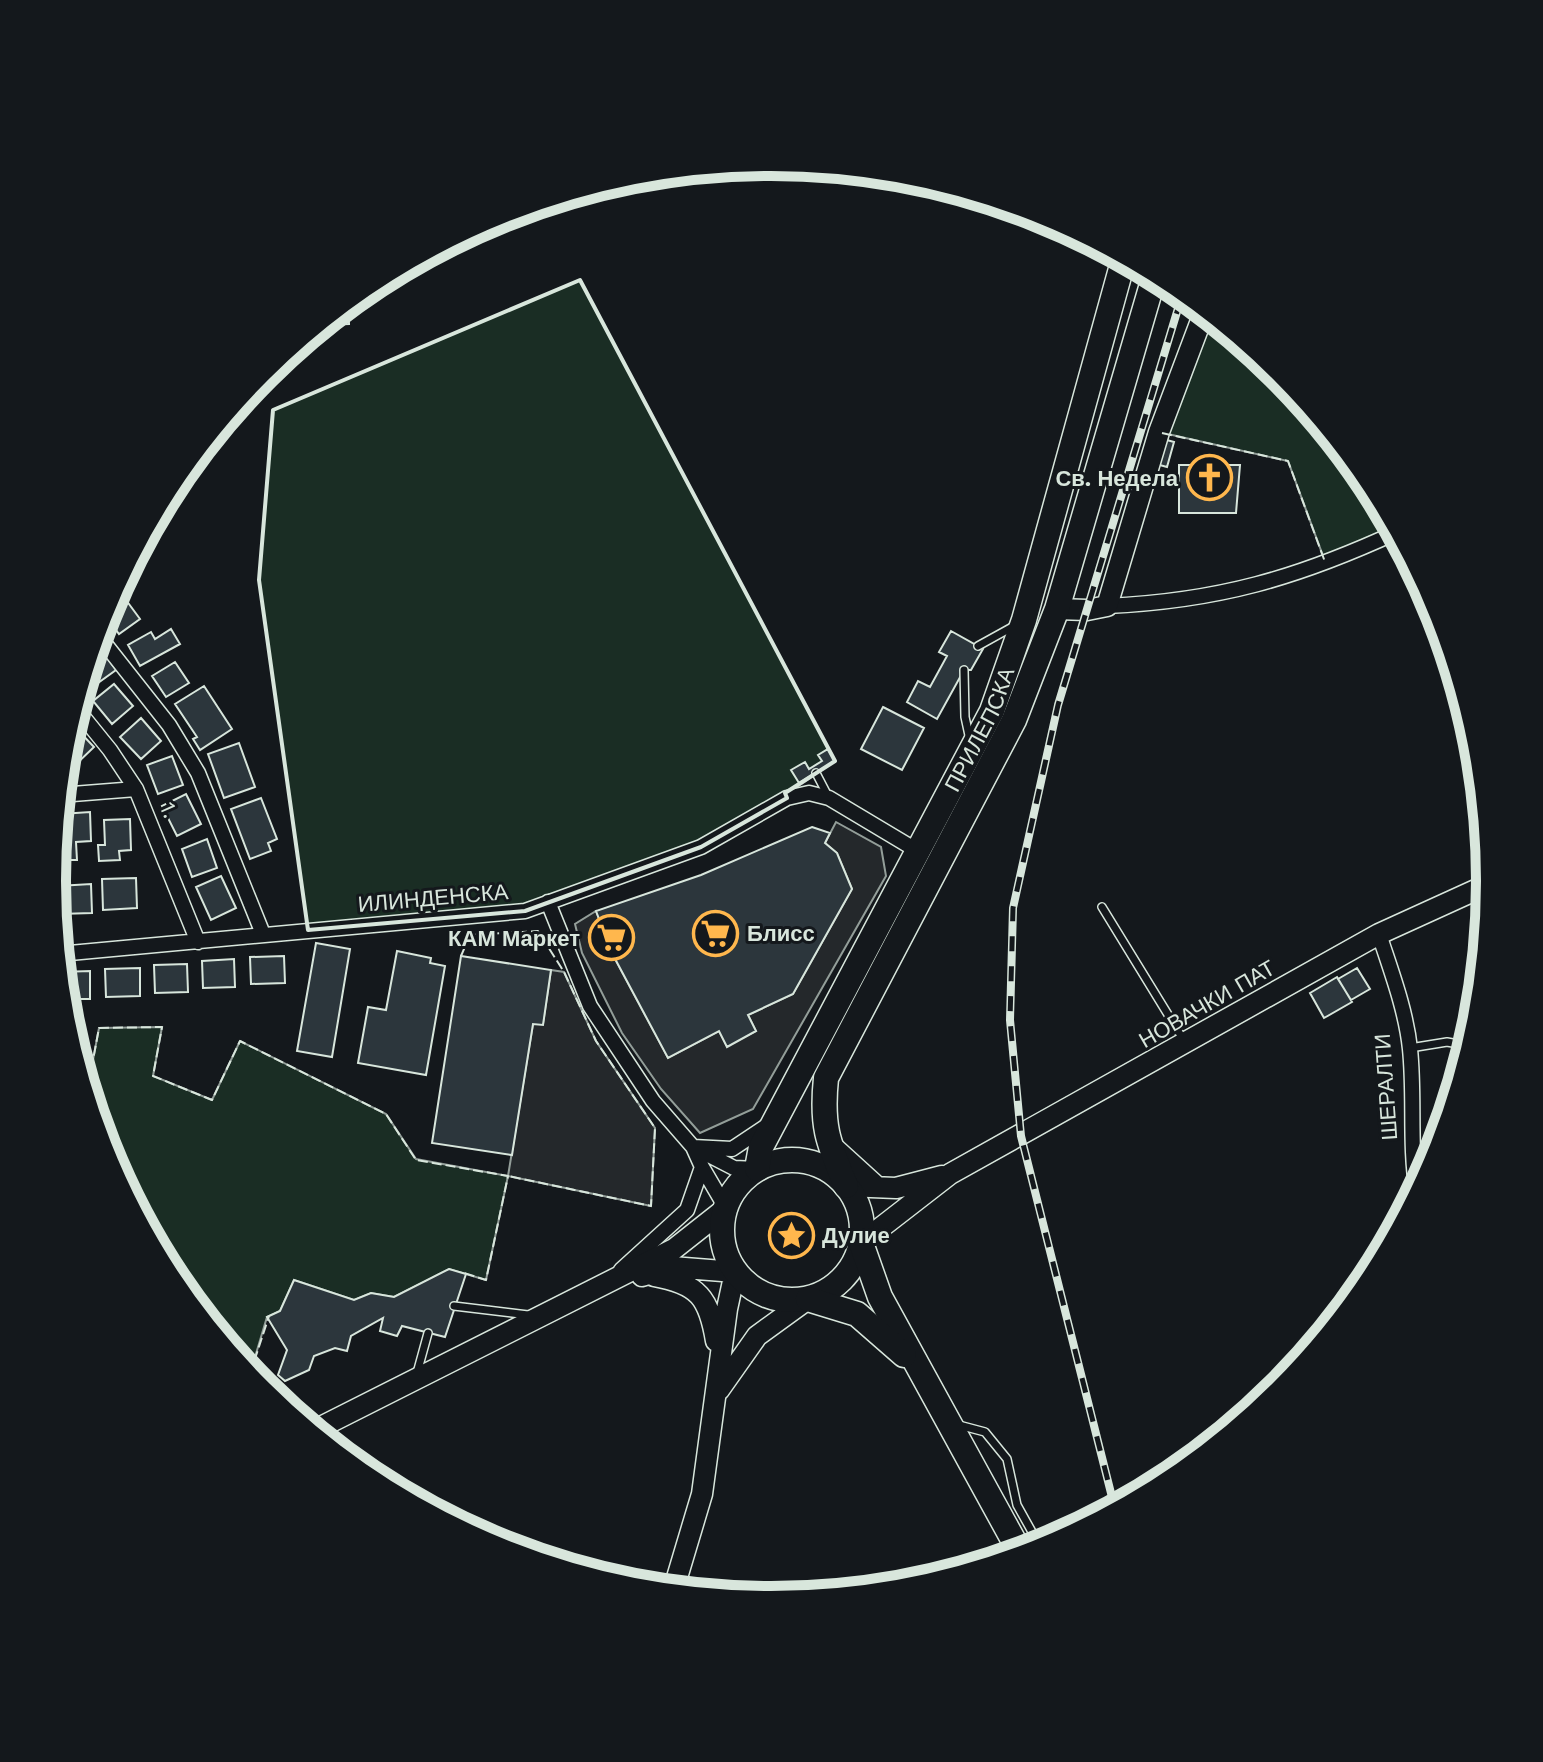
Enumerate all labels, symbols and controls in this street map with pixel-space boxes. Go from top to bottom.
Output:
church icon: Св. Недела [1185,454,1233,502]
place label: Св. Недела [1055,466,1179,491]
street label: ПРИЛЕПСКА [939,664,1019,796]
street label: 1. [155,798,183,822]
street label: ИЛИНДЕНСКА [357,879,510,917]
supermarket icon: Блисс [692,909,740,957]
supermarket icon: КАМ Маркет [587,914,635,962]
place label: Блисс [747,921,815,946]
place label: КАМ Маркет [448,926,580,951]
street label: НОВАЧКИ ПАТ [1135,955,1279,1053]
street label: ШЕРАЛТИ [1370,1033,1402,1141]
place icon: Дулие [767,1211,815,1259]
place label: Дулие [822,1223,890,1248]

